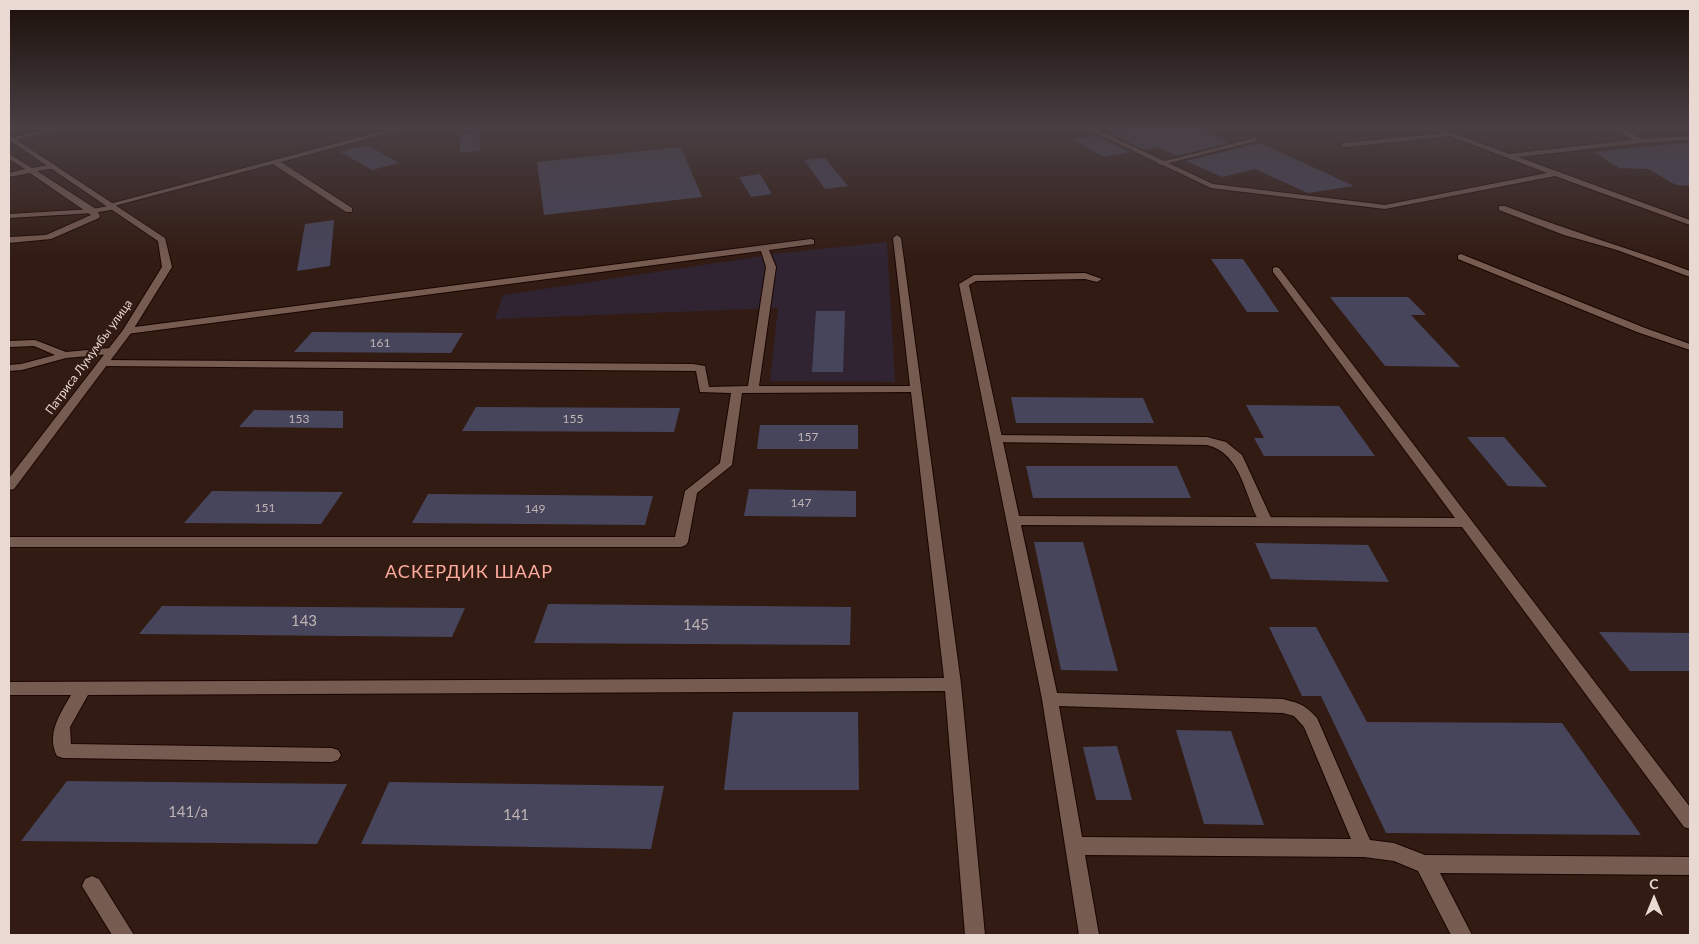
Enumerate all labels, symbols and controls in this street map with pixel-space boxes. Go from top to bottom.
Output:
street label: Патриса Лумумбы улица [43,297,135,417]
house number: 161 [370,336,390,350]
house number: 153 [289,412,309,426]
house number: 155 [563,412,583,426]
house number: 157 [798,430,818,444]
house number: 147 [791,496,811,510]
house number: 151 [255,501,275,515]
house number: 149 [525,502,545,516]
district label: АСКЕРДИК ШААР [383,561,555,583]
house number: 143 [291,612,317,630]
house number: 145 [683,616,709,634]
house number: 141/a [168,803,208,821]
house number: 141 [503,806,529,824]
north arrow [1629,874,1679,924]
text: С [1649,875,1659,892]

